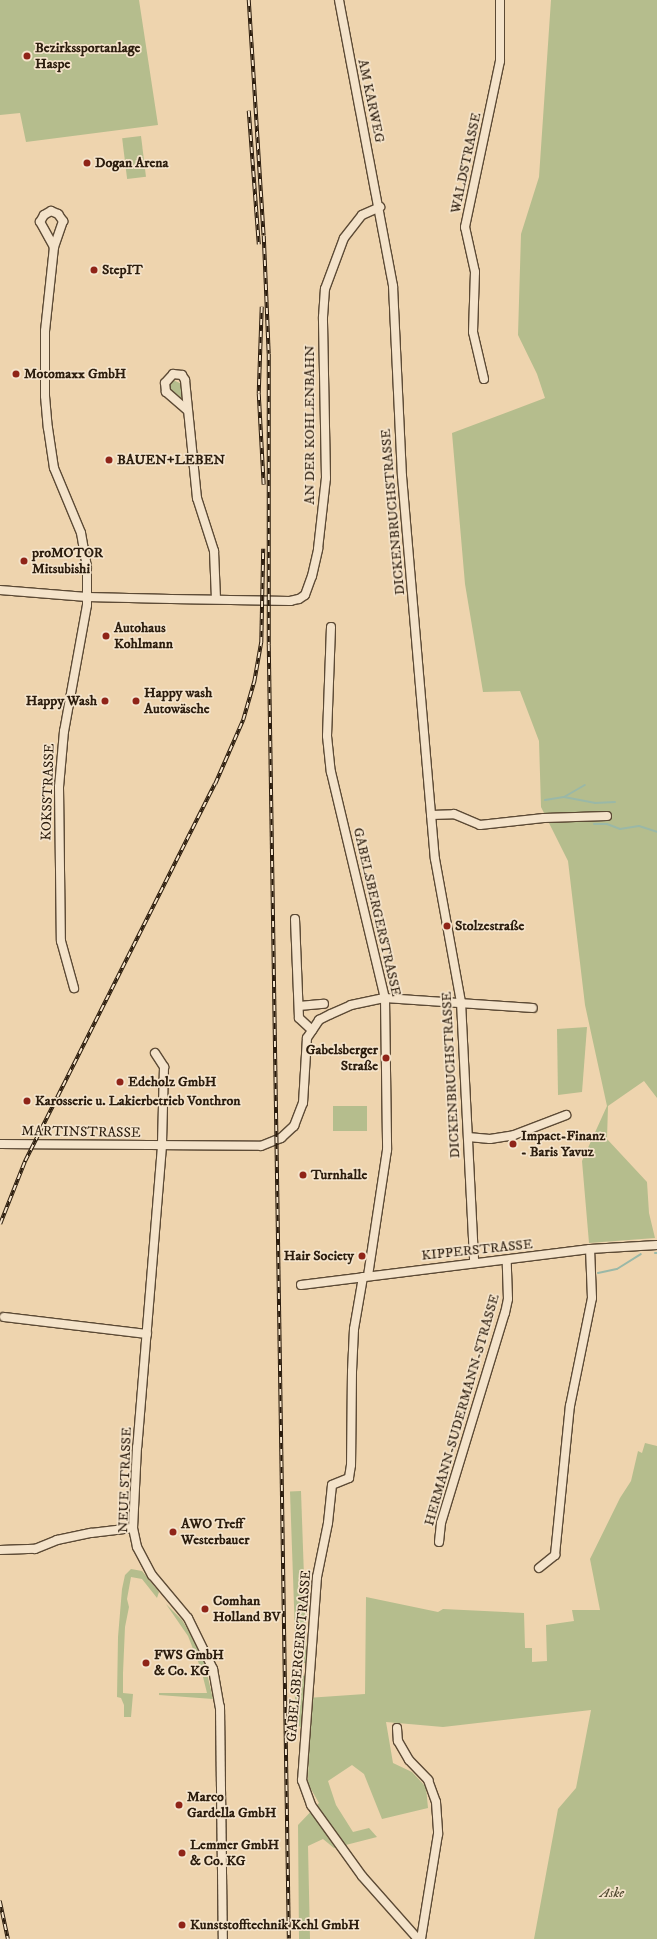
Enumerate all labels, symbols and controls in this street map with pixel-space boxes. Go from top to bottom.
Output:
place label: Bezirkssportanlage Haspe [35,40,140,72]
marker: Bezirkssportanlage Haspe [22,51,32,61]
street label: AM KARWEG [354,58,388,144]
street label: WALDSTRASSE [447,111,485,215]
place label: Dogan Arena [95,155,168,171]
marker: Dogan Arena [82,158,92,168]
place label: StepIT [102,262,143,278]
marker: StepIT [89,265,99,275]
street label: AN DER KOHLENBAHN [302,345,318,505]
place label: Motomaxx GmbH [24,366,126,382]
marker: Motomaxx GmbH [11,369,21,379]
street label: DICKENBRUCHSTRASSE [377,428,409,596]
place label: BAUEN+LEBEN [117,452,225,468]
marker: BAUEN+LEBEN [104,455,114,465]
place label: proMOTOR Mitsubishi [32,545,103,578]
marker: proMOTOR Mitsubishi [19,556,29,566]
place label: Autohaus Kohlmann [114,620,173,652]
marker: Autohaus Kohlmann [101,631,111,641]
place label: Happy wash Autowäsche [144,685,212,718]
place label: Happy Wash [26,693,97,709]
marker: Happy Wash [100,696,110,706]
marker: Happy wash Autowäsche [131,696,141,706]
street label: KOKSSTRASSE [38,743,58,841]
street label: GABELSBERGERSTRASSE [349,826,405,998]
place label: Stolzestraße [455,918,524,934]
marker: Stolzestraße [442,921,452,931]
street label: DICKENBRUCHSTRASSE [438,991,464,1159]
place label: Gabelsberger Straße [306,1042,378,1074]
marker: Gabelsberger Straße [381,1053,391,1063]
place label: Edeholz GmbH [128,1074,216,1090]
marker: Edeholz GmbH [115,1077,125,1087]
place label: Karosserie u. Lakierbetrieb Vonthron [35,1093,241,1109]
marker: Karosserie u. Lakierbetrieb Vonthron [22,1096,32,1106]
street label: MARTINSTRASSE [21,1123,141,1141]
place label: Impact-Finanz - Baris Yavuz [521,1128,605,1160]
marker: Impact-Finanz - Baris Yavuz [508,1139,518,1149]
place label: Turnhalle [311,1167,367,1183]
marker: Turnhalle [298,1170,308,1180]
street label: KIPPERSTRASSE [421,1236,533,1264]
place label: Hair Society [284,1248,354,1264]
marker: Hair Society [357,1251,367,1261]
street label: HERMANN-SUDERMANN-STRASSE [421,1292,503,1528]
street label: NEUE STRASSE [115,1427,135,1533]
place label: AWO Treff Westerbauer [181,1516,249,1548]
marker: AWO Treff Westerbauer [168,1527,178,1537]
street label: GABELSBERGERSTRASSE [283,1569,315,1743]
place label: Comhan Holland BV [213,1593,281,1626]
marker: Comhan Holland BV [200,1604,210,1614]
place label: FWS GmbH & Co. KG [154,1647,224,1680]
marker: FWS GmbH & Co. KG [141,1658,151,1668]
place label: Marco Gardella GmbH [187,1789,276,1822]
marker: Marco Gardella GmbH [174,1800,184,1810]
place label: Lemmer GmbH & Co. KG [190,1837,279,1870]
marker: Lemmer GmbH & Co. KG [177,1848,187,1858]
park label: Aske [600,1885,624,1901]
place label: Kunststofftechnik Kehl GmbH [190,1917,360,1933]
marker: Kunststofftechnik Kehl GmbH [177,1920,187,1930]

